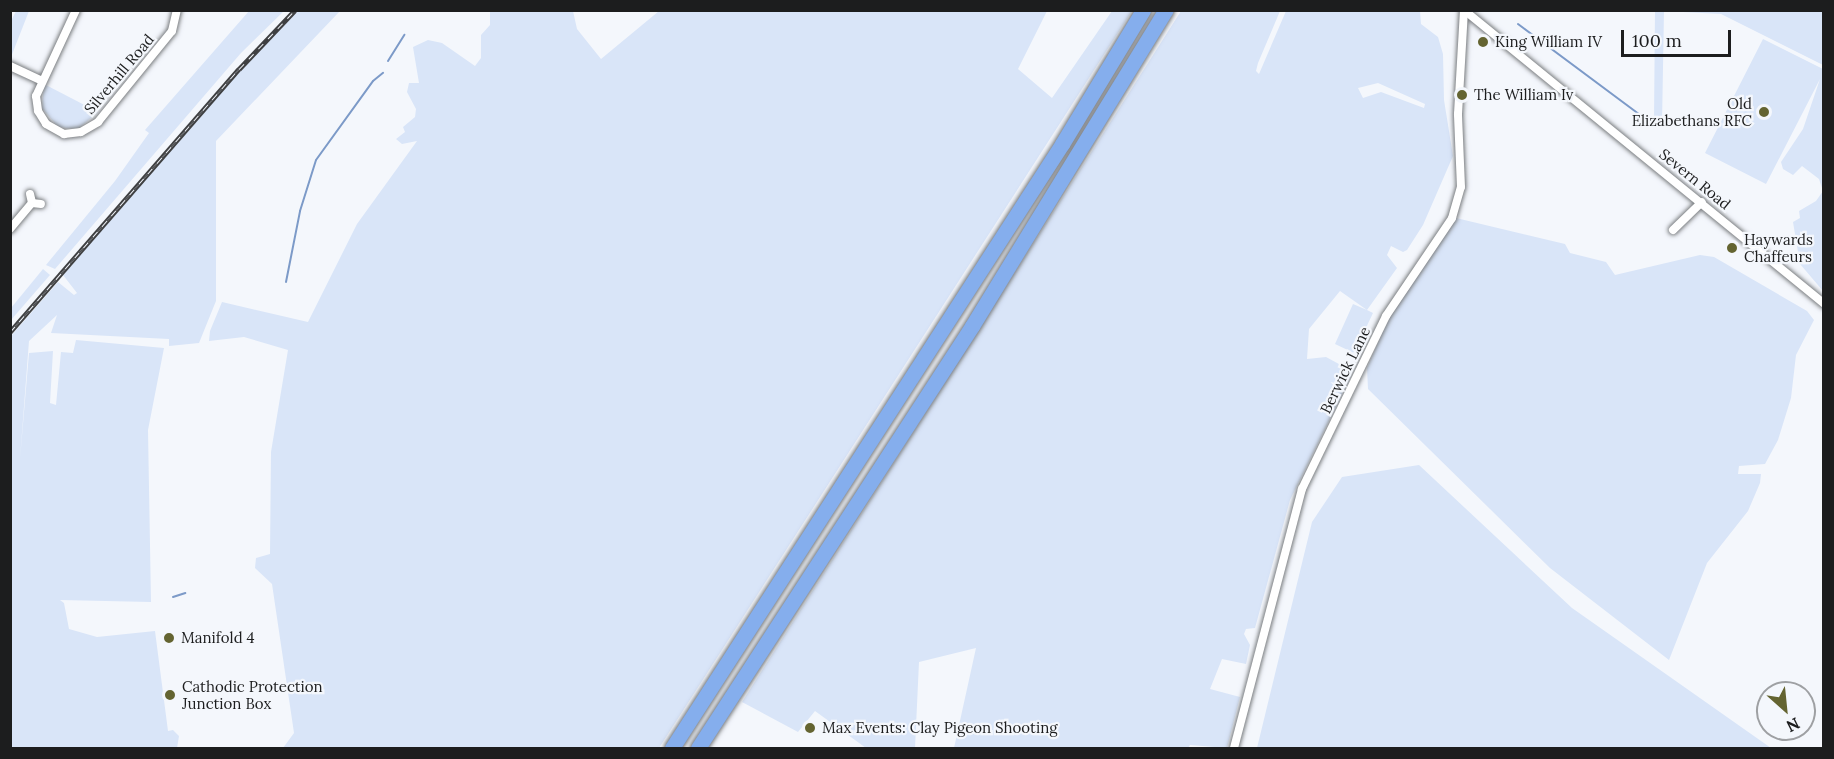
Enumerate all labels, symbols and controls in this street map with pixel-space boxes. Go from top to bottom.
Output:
scale bar [1624,18,1734,56]
text: 100 m [1632,29,1682,52]
street label: Silverhill Road [80,30,158,118]
place label: King William IV [1495,33,1602,51]
marker: King William IV [1476,35,1490,49]
place label: The William Iv [1474,86,1573,104]
marker: The William Iv [1455,88,1469,102]
place label: Old Elizabethans RFC [1632,94,1752,129]
marker: Old Elizabethans RFC [1757,105,1771,119]
street label: Severn Road [1656,145,1734,213]
place label: Haywards Chaffeurs [1744,230,1813,265]
marker: Haywards Chaffeurs [1725,241,1739,255]
street label: Berwick Lane [1316,324,1374,416]
place label: Manifold 4 [181,629,255,647]
marker: Manifold 4 [162,631,176,645]
place label: Cathodic Protection Junction Box [182,677,323,712]
north arrow [1756,681,1816,741]
marker: Cathodic Protection Junction Box [163,688,177,702]
text: N [1783,714,1803,737]
place label: Max Events: Clay Pigeon Shooting [822,719,1058,737]
marker: Max Events: Clay Pigeon Shooting [803,721,817,735]

